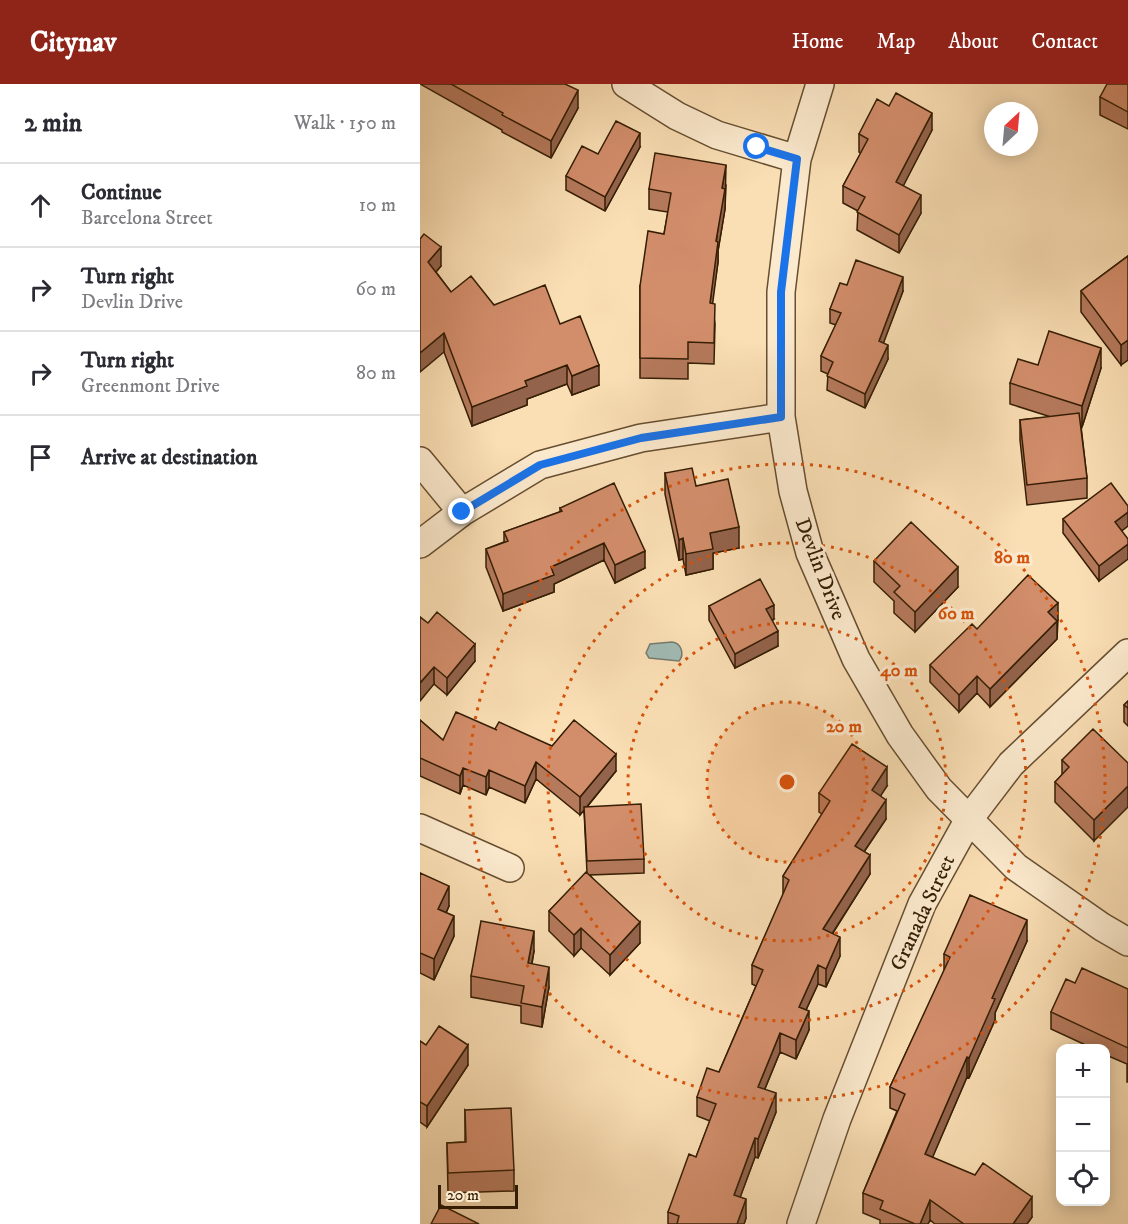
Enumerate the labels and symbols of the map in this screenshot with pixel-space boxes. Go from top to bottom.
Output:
north arrow [984,102,1038,156]
route start [743,133,769,159]
route end [448,498,474,524]
street label: Devlin Drive [789,514,851,624]
text: 80 m [994,547,1031,569]
text: 60 m [938,603,975,625]
text: 40 m [879,660,918,682]
text: 20 m [826,716,862,738]
centre of rings [777,772,797,792]
street label: Granada Street [885,851,961,975]
scale bar [438,1182,518,1210]

